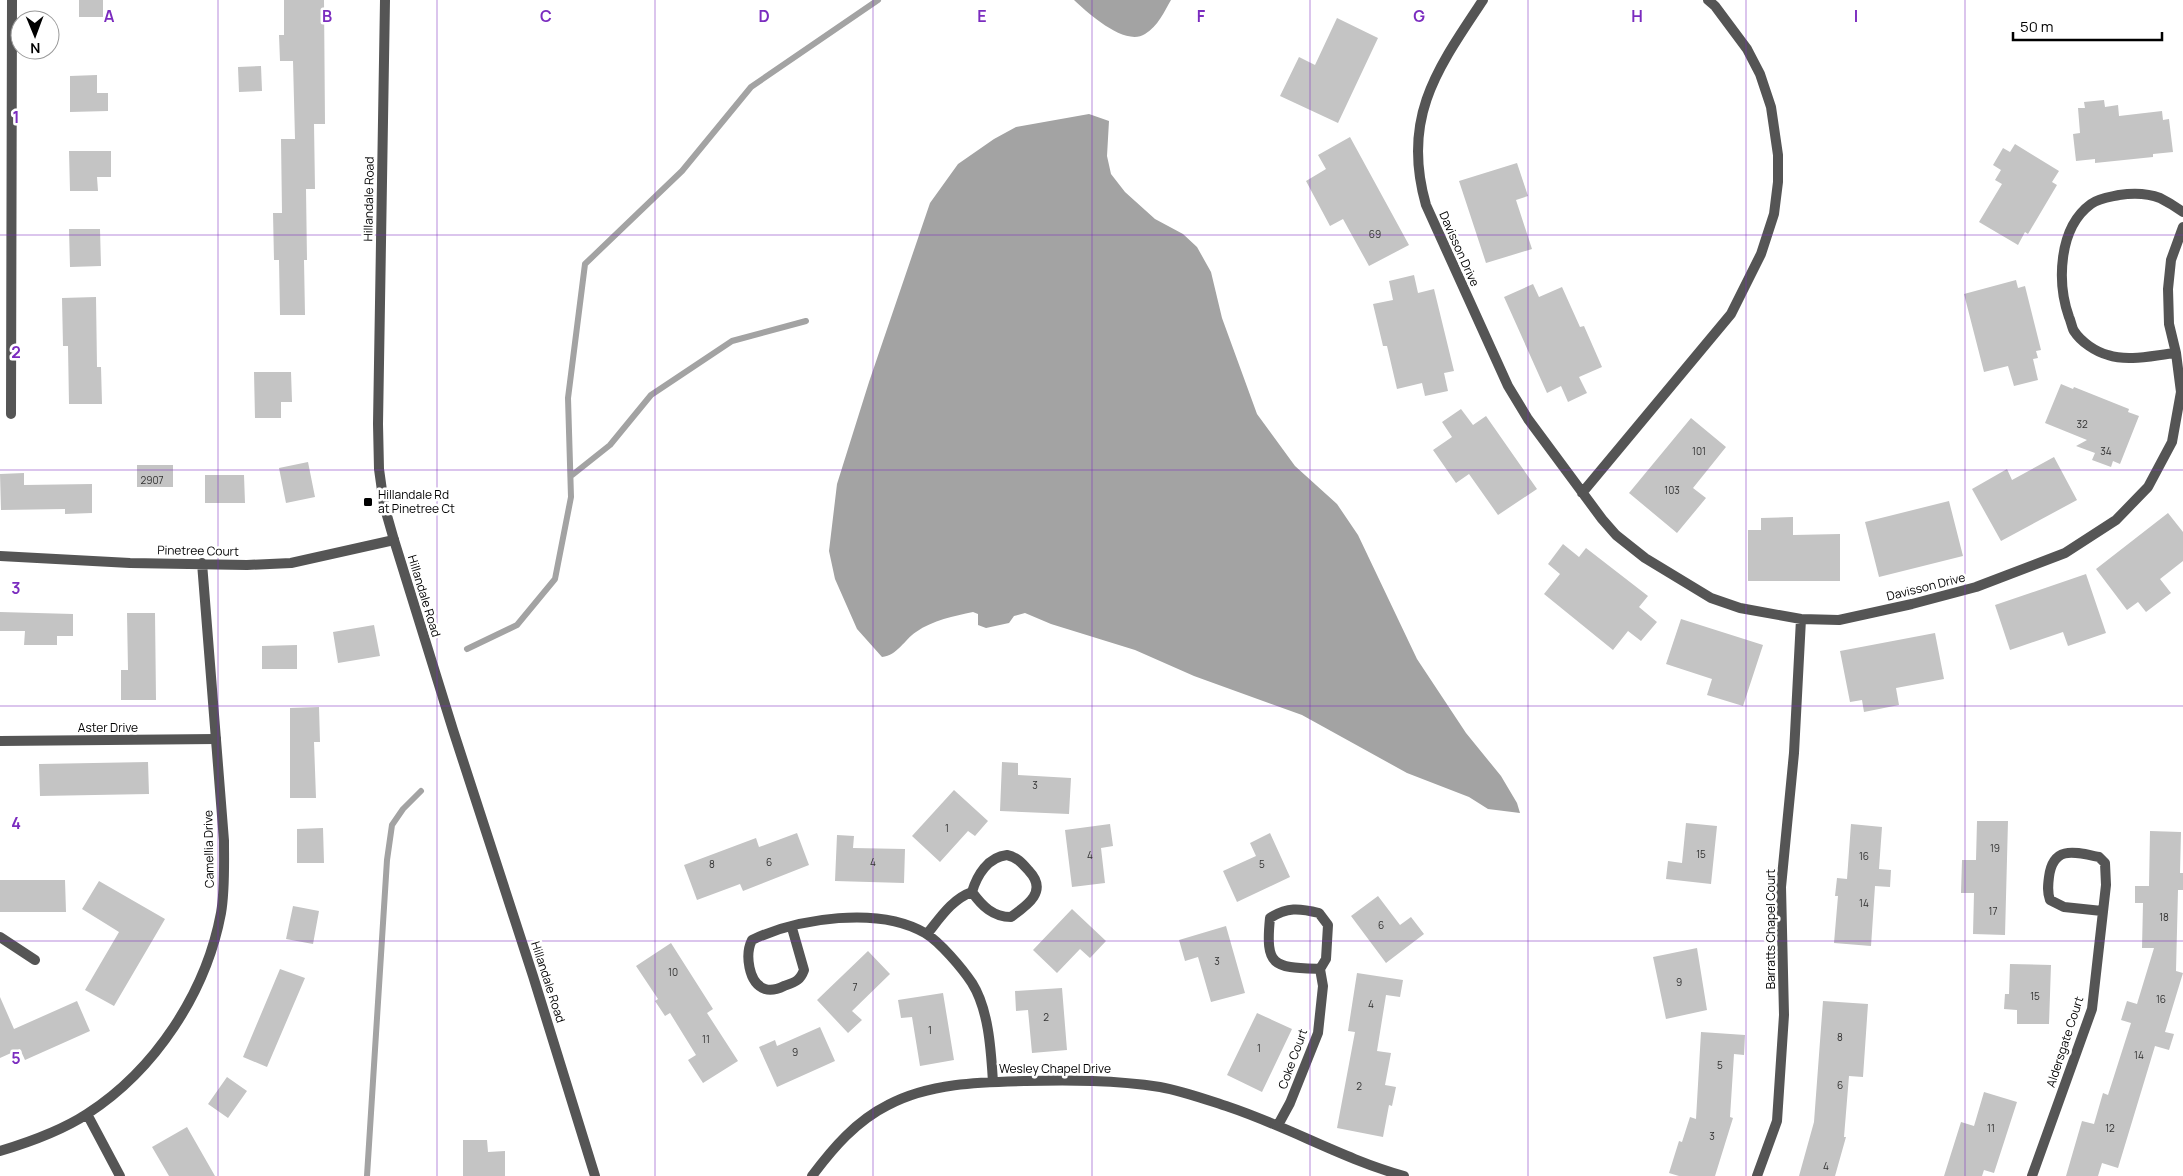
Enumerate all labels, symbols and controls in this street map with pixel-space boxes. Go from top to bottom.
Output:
text: A [104,5,115,27]
text: B [322,5,332,27]
text: C [540,5,552,27]
text: D [758,5,770,27]
text: E [977,5,987,27]
text: F [1197,5,1206,27]
text: G [1413,5,1425,27]
text: H [1631,5,1643,27]
text: I [1854,5,1858,27]
north arrow [10,10,60,60]
scale bar [2013,10,2162,42]
text: 50 m [2020,16,2054,37]
text: N [30,39,40,58]
text: 1 [12,106,20,128]
street label: Hillandale Road [359,156,378,242]
street label: Davisson Drive [1435,208,1484,289]
house number: 69 [1369,227,1381,241]
text: 2 [11,341,21,363]
house number: 32 [2076,417,2088,431]
house number: 101 [1692,444,1706,458]
house number: 34 [2100,444,2112,458]
house number: 2907 [140,473,164,487]
house number: 103 [1664,483,1680,497]
place label: Hillandale Rd at Pinetree Ct [378,486,455,517]
marker: Hillandale Rd at Pinetree Ct [362,496,374,508]
street label: Pinetree Court [157,541,239,560]
street label: Hillandale Road [404,553,445,639]
street label: Davisson Drive [1885,569,1967,605]
text: 3 [11,577,21,599]
street label: Aster Drive [78,719,138,736]
house number: 3 [1032,778,1038,792]
street label: Camellia Drive [199,810,218,888]
text: 4 [11,812,21,834]
house number: 1 [945,821,949,835]
house number: 19 [1990,841,2000,855]
house number: 15 [1696,847,1706,861]
house number: 4 [1087,848,1093,862]
house number: 16 [1859,849,1869,863]
house number: 6 [766,855,772,869]
house number: 4 [870,855,876,869]
house number: 8 [709,857,715,871]
house number: 5 [1259,857,1265,871]
street label: Barratts Chapel Court [1762,869,1779,989]
house number: 14 [1859,896,1869,910]
house number: 17 [1989,904,1997,918]
house number: 18 [2159,910,2169,924]
house number: 6 [1378,918,1384,932]
street label: Hillandale Road [527,939,570,1025]
house number: 3 [1214,954,1220,968]
house number: 10 [668,965,678,979]
house number: 9 [1676,975,1682,989]
house number: 7 [852,980,858,994]
house number: 15 [2030,989,2040,1003]
house number: 16 [2156,992,2166,1006]
street label: Aldersgate Court [2042,994,2087,1089]
house number: 4 [1368,997,1374,1011]
house number: 2 [1043,1010,1049,1024]
house number: 1 [928,1023,932,1037]
street label: Coke Court [1274,1026,1311,1091]
house number: 8 [1837,1030,1843,1044]
house number: 11 [702,1032,710,1046]
house number: 1 [1257,1041,1261,1055]
house number: 9 [792,1045,798,1059]
text: 5 [11,1047,21,1069]
house number: 14 [2134,1048,2144,1062]
house number: 5 [1717,1058,1723,1072]
street label: Wesley Chapel Drive [999,1060,1111,1077]
house number: 6 [1837,1078,1843,1092]
house number: 2 [1356,1079,1362,1093]
house number: 11 [1987,1121,1995,1135]
house number: 12 [2105,1121,2115,1135]
house number: 3 [1709,1129,1715,1143]
house number: 4 [1823,1159,1829,1173]

